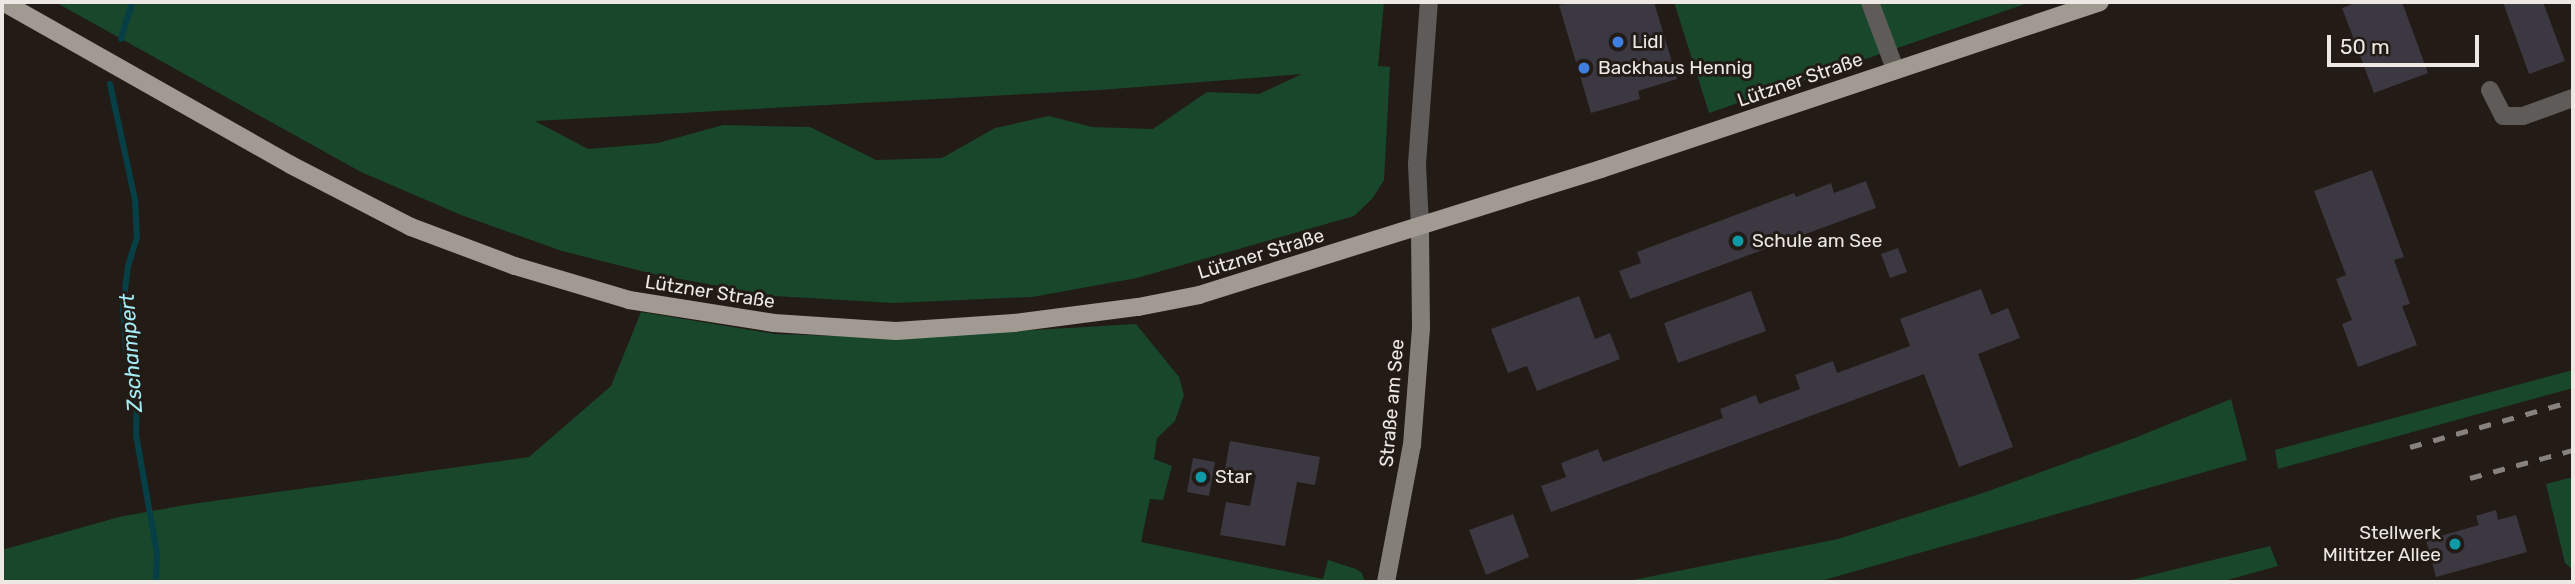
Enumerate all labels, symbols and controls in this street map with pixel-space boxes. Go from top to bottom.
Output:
scale bar [2330,21,2482,65]
place label: Lidl [1632,31,1663,53]
marker: Lidl [1610,34,1626,50]
text: 50 m [2340,34,2390,59]
street label: Lützner Straße [1734,48,1866,112]
place label: Backhaus Hennig [1598,57,1752,79]
marker: Backhaus Hennig [1576,60,1592,76]
street label: Lützner Straße [1195,224,1327,284]
place label: Schule am See [1752,230,1882,252]
marker: Schule am See [1730,233,1746,249]
street label: Lützner Straße [643,270,777,314]
water label: Zschampert [114,293,148,413]
street label: Straße am See [1375,338,1409,468]
place label: Star [1215,466,1252,488]
marker: Star [1193,469,1209,485]
place label: Stellwerk Miltitzer Allee [2322,522,2441,566]
marker: Stellwerk Miltitzer Allee [2447,536,2463,552]

